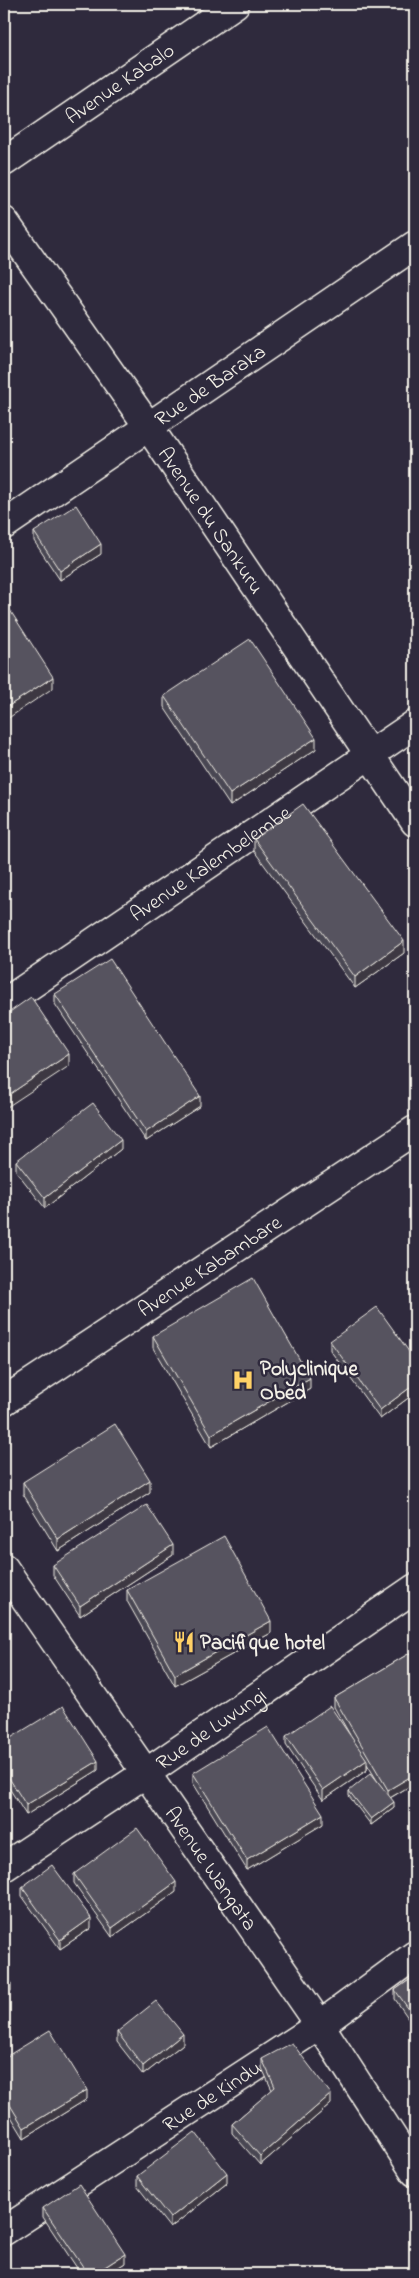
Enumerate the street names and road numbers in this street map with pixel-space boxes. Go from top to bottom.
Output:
street label: Avenue Kabalo [60,36,181,133]
street label: Rue de Baraka [149,338,273,435]
street label: Avenue du Sankuru [149,442,270,601]
street label: Avenue Kalembelembe [124,799,298,930]
street label: Avenue Kabambare [133,1209,289,1326]
street label: Rue de Luvungi [151,1681,273,1779]
street label: Avenue Wangata [156,1801,264,1938]
street label: Rue de Kindu [157,2054,268,2141]

